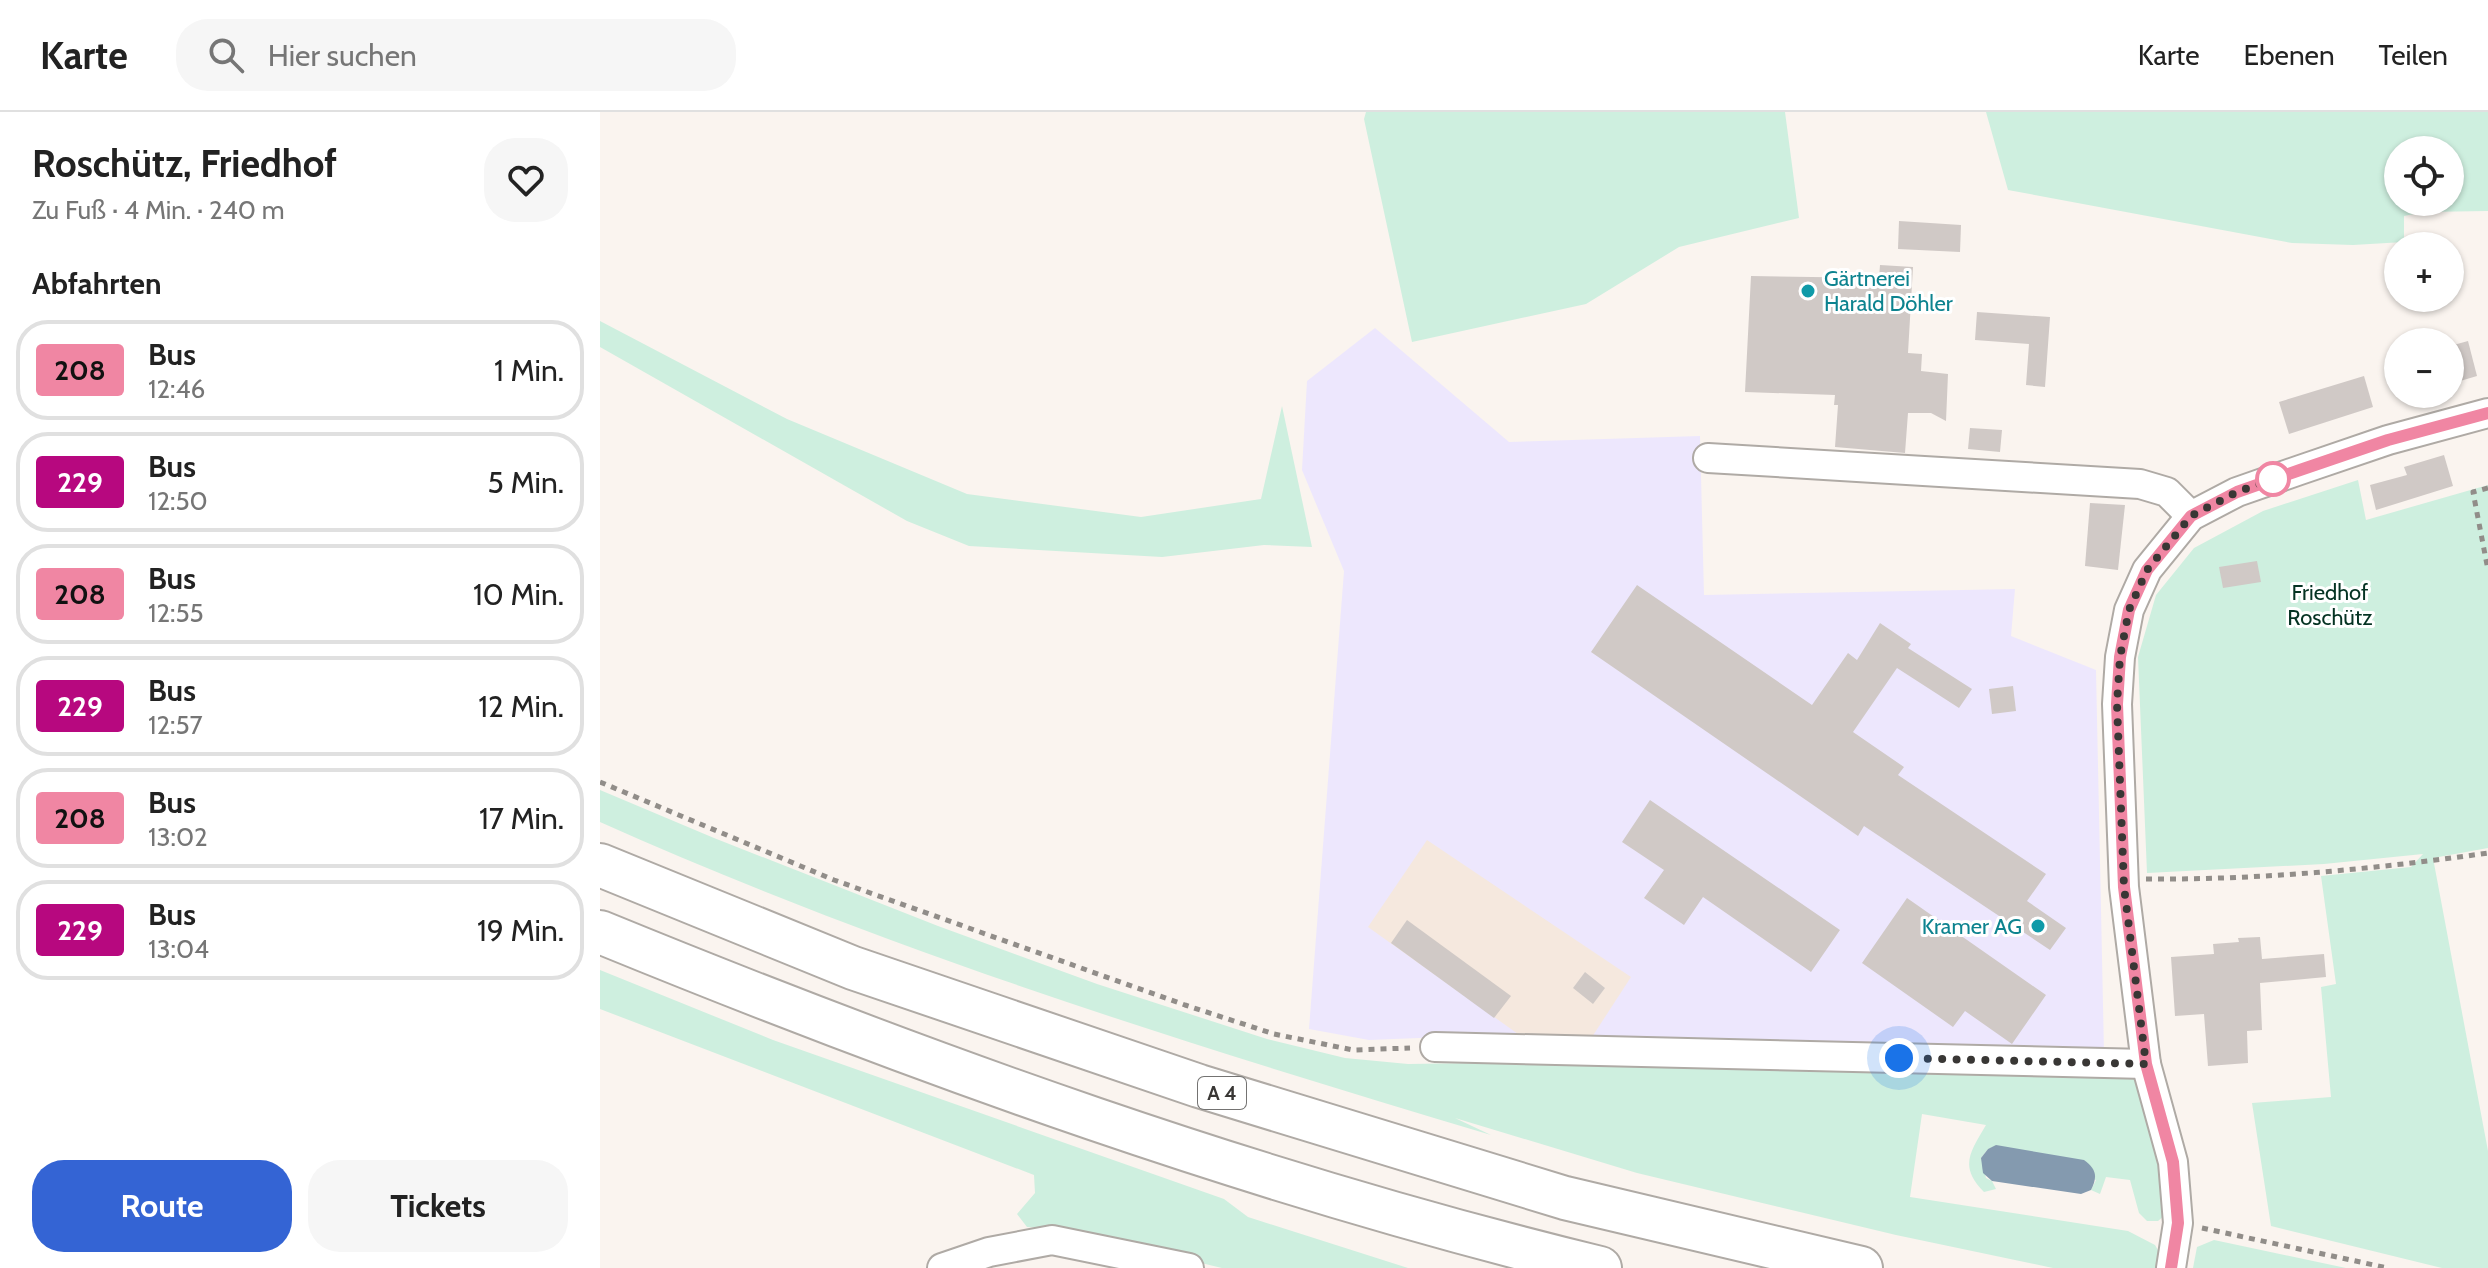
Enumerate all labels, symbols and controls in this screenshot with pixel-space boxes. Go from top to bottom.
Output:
search box [176,19,736,91]
text: Karte [40,32,128,79]
icon: search [204,33,248,77]
text: Hier suchen [268,37,417,74]
text: Karte [2138,38,2200,72]
text: Ebenen [2244,38,2335,72]
text: Teilen [2379,38,2448,72]
map controls [2384,136,2464,408]
button: locate [2384,136,2464,216]
button: heart [484,138,568,222]
text: Roschütz, Friedhof [32,140,337,187]
text: Zu Fuß · 4 Min. · 240 m [32,194,285,226]
button: + [2384,232,2464,312]
text: Abfahrten [32,265,162,302]
place label: Gärtnerei Harald Döhler [1824,265,1953,317]
marker: Gärtnerei Harald Döhler [1799,282,1817,300]
button: − [2384,328,2464,408]
text: Bus [148,336,196,373]
text: 1 Min. [494,352,564,389]
text: 208 [54,353,106,387]
text: 12:46 [148,373,205,405]
text: Bus [148,448,196,485]
unlabelled marker [2256,462,2290,496]
text: 5 Min. [488,464,564,501]
text: 229 [57,465,103,499]
text: 12:50 [148,485,208,517]
text: Bus [148,560,196,597]
text: 10 Min. [473,576,564,613]
text: 208 [54,577,106,611]
park label: Friedhof Roschütz [2287,579,2373,631]
text: 12:55 [148,597,204,629]
text: Bus [148,672,196,709]
text: 12 Min. [478,688,564,725]
text: 229 [57,689,103,723]
text: 12:57 [148,709,203,741]
text: Bus [148,784,196,821]
text: 17 Min. [479,800,564,837]
text: 208 [54,801,106,835]
text: 13:02 [148,821,208,853]
text: Bus [148,896,196,933]
text: 19 Min. [477,912,564,949]
text: 229 [57,913,103,947]
place label: Kramer AG [1922,913,2022,940]
marker: Kramer AG [2029,917,2047,935]
text: 13:04 [148,933,209,965]
your location [1879,1038,1919,1078]
road number: A 4 [1198,1077,1246,1109]
button: Route [32,1160,292,1252]
button: Tickets [308,1160,568,1252]

